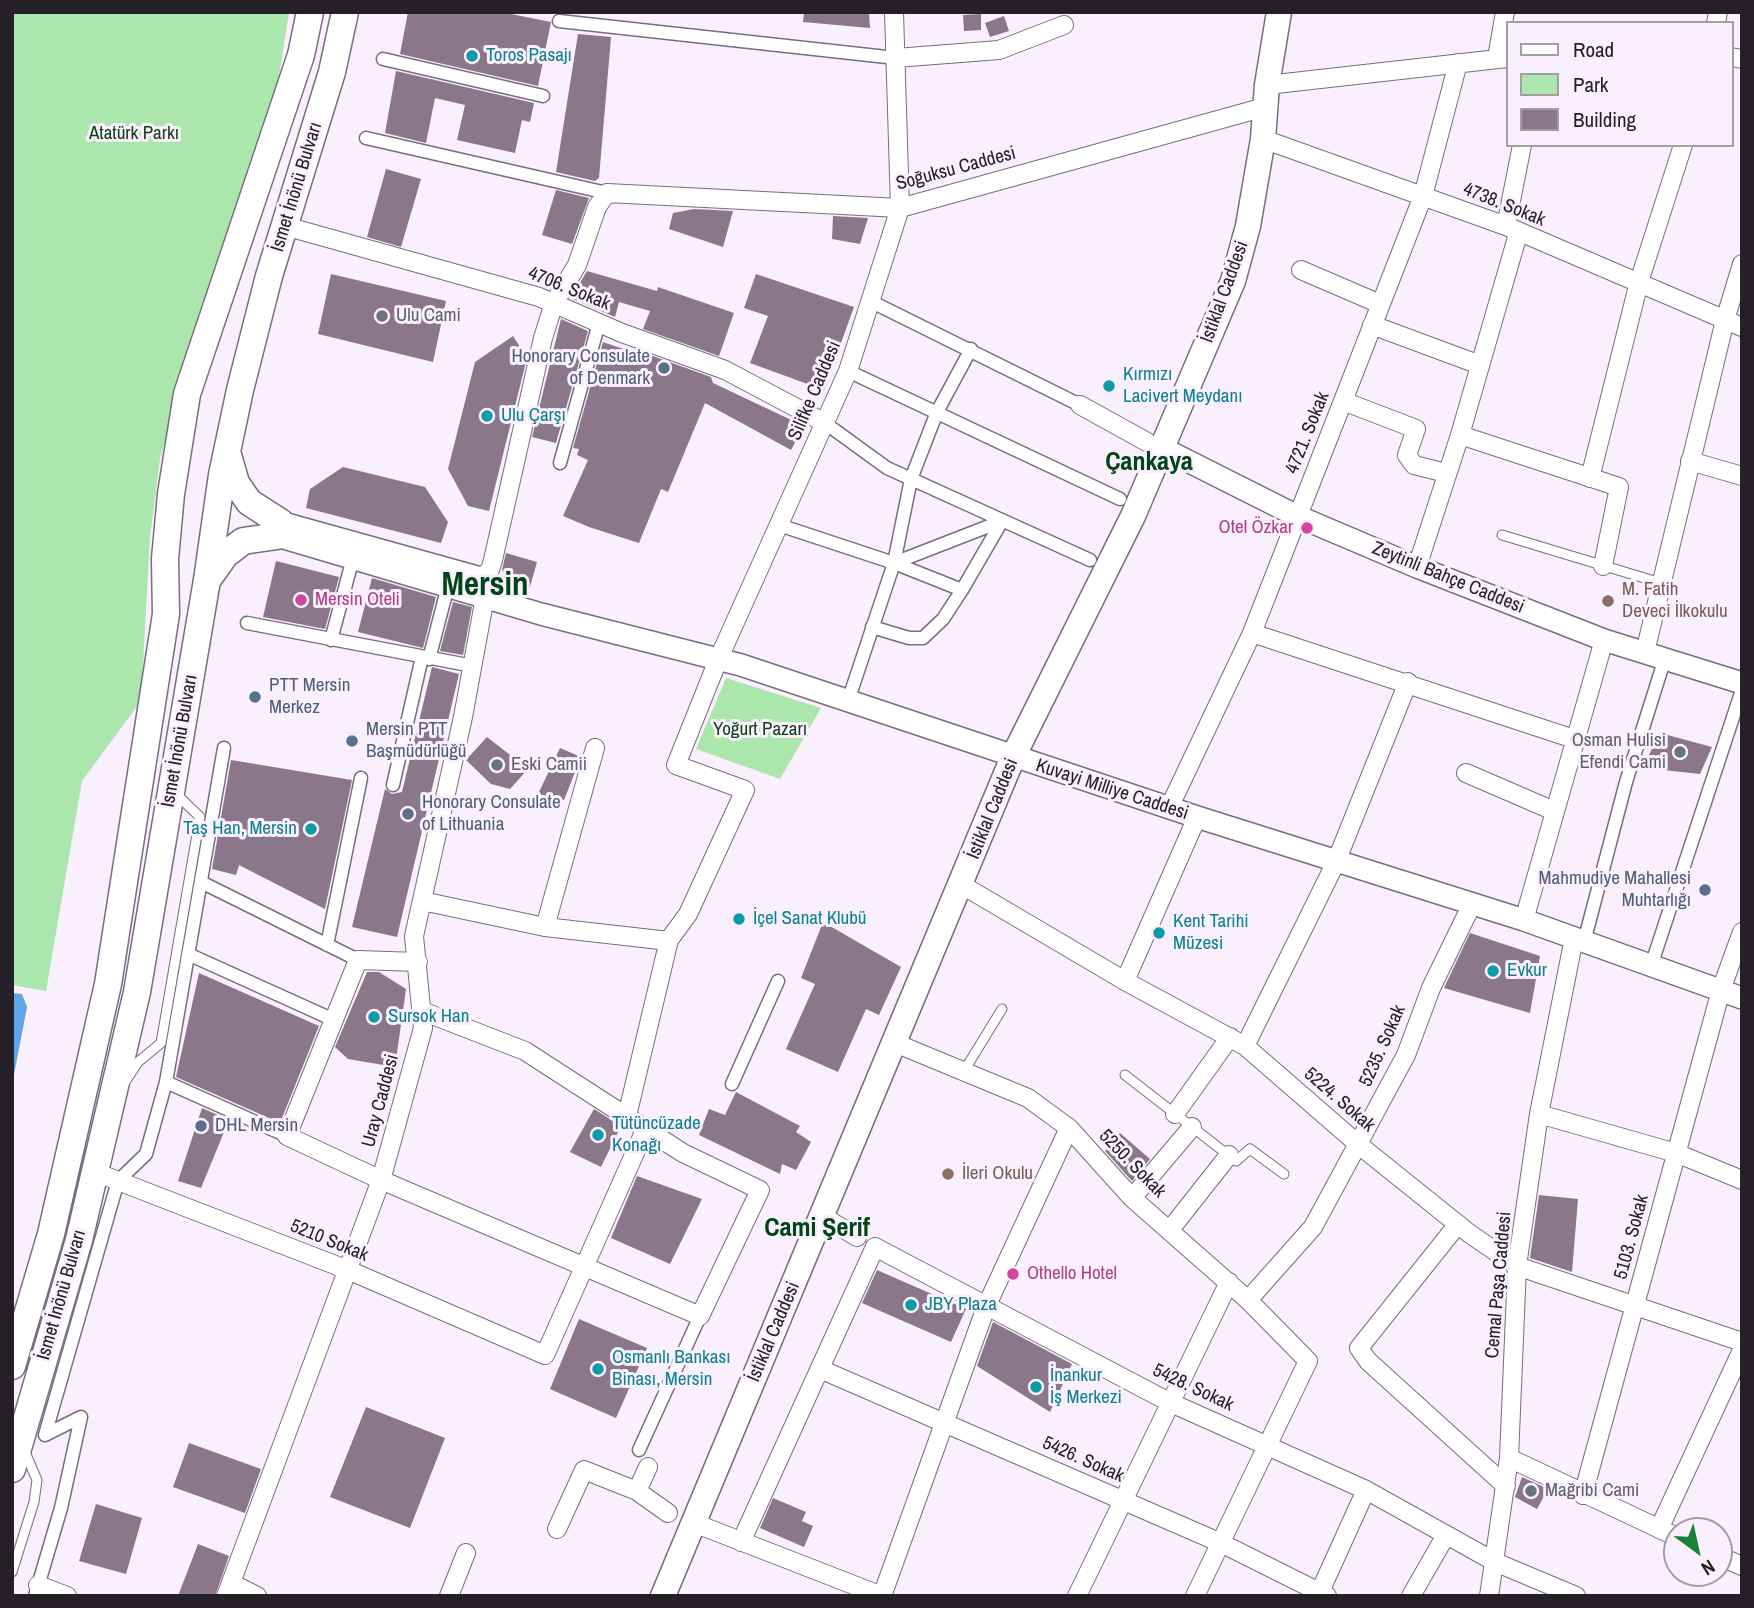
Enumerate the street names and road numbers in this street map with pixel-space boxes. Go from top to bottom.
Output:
street label: İsmet İnönü Bulvarı [266,119,328,255]
street label: Soğuksu Caddesi [894,142,1018,196]
street label: 4738. Sokak [1460,178,1548,232]
street label: İstiklal Caddesi [1196,238,1254,346]
street label: 4706. Sokak [525,262,613,316]
street label: Silifke Caddesi [784,338,846,444]
street label: 4721. Sokak [1281,389,1335,477]
street label: Zeytinli Bahçe Caddesi [1369,537,1527,619]
street label: İsmet İnönü Bulvarı [157,673,203,809]
street label: İstiklal Caddesi [962,755,1024,863]
street label: Kuvayi Milliye Caddesi [1033,755,1191,825]
street label: 5235. Sokak [1355,1002,1411,1090]
street label: Uray Caddesi [358,1052,404,1150]
street label: 5224. Sokak [1299,1063,1379,1137]
street label: 5250. Sokak [1094,1125,1170,1203]
street label: 5103. Sokak [1610,1192,1654,1282]
street label: Cemal Paşa Caddesi [1481,1211,1517,1359]
street label: 5210 Sokak [287,1215,371,1267]
street label: İsmet İnönü Bulvarı [33,1227,91,1363]
street label: İstiklal Caddesi [743,1279,805,1385]
street label: 5428. Sokak [1149,1359,1237,1417]
street label: 5426. Sokak [1039,1432,1127,1488]

